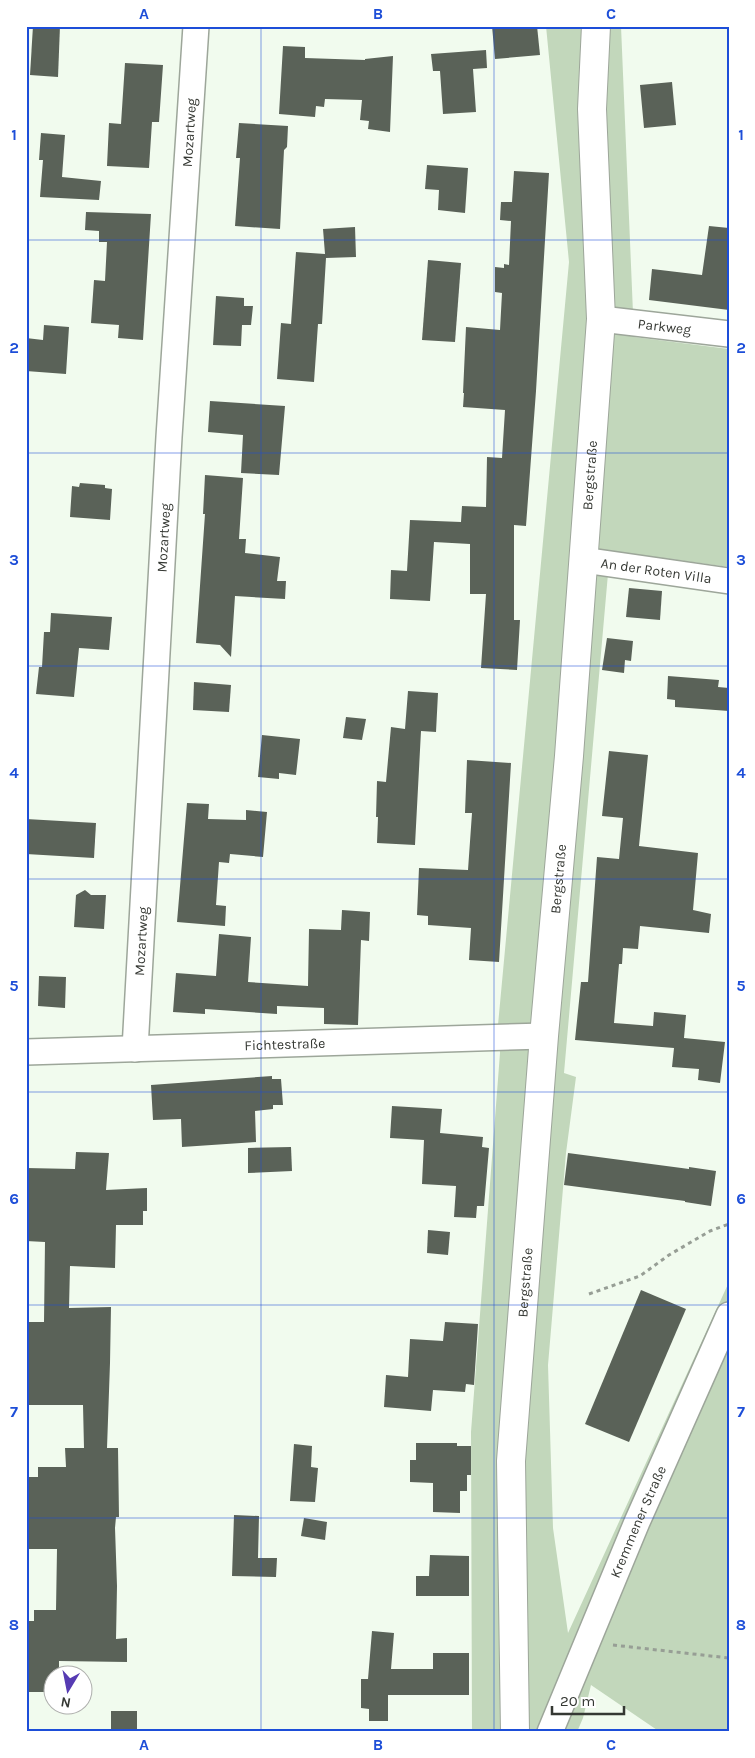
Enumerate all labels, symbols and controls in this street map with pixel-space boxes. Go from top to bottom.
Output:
text: A [139,4,149,23]
text: B [373,4,383,23]
text: C [606,4,616,23]
street label: Mozartweg [179,97,200,168]
text: 1 [11,125,17,144]
text: 1 [738,125,744,144]
street label: Parkweg [637,315,692,339]
text: 2 [9,338,19,357]
text: 2 [736,338,746,357]
street label: Bergstraße [579,440,601,511]
street label: Mozartweg [153,503,174,573]
text: 3 [9,550,19,569]
text: 3 [736,550,746,569]
street label: An der Roten Villa [600,555,713,587]
text: 4 [9,763,19,782]
text: 4 [736,763,746,782]
street label: Bergstraße [547,843,570,915]
street label: Mozartweg [131,906,152,976]
text: 5 [9,976,19,995]
text: 5 [736,976,746,995]
street label: Fichtestraße [244,1035,326,1054]
text: 6 [9,1189,19,1208]
text: 6 [736,1189,746,1208]
street label: Bergstraße [514,1247,537,1318]
text: 7 [10,1402,18,1421]
text: 7 [737,1402,745,1421]
street label: Kremmener Straße [607,1463,670,1580]
text: 8 [9,1615,19,1634]
text: 8 [736,1615,746,1634]
north arrow [42,1666,92,1716]
scale bar [552,1683,625,1715]
text: 20 m [560,1692,595,1710]
text: N [59,1693,72,1712]
text: A [139,1735,149,1754]
text: B [373,1735,383,1754]
text: C [606,1735,616,1754]

